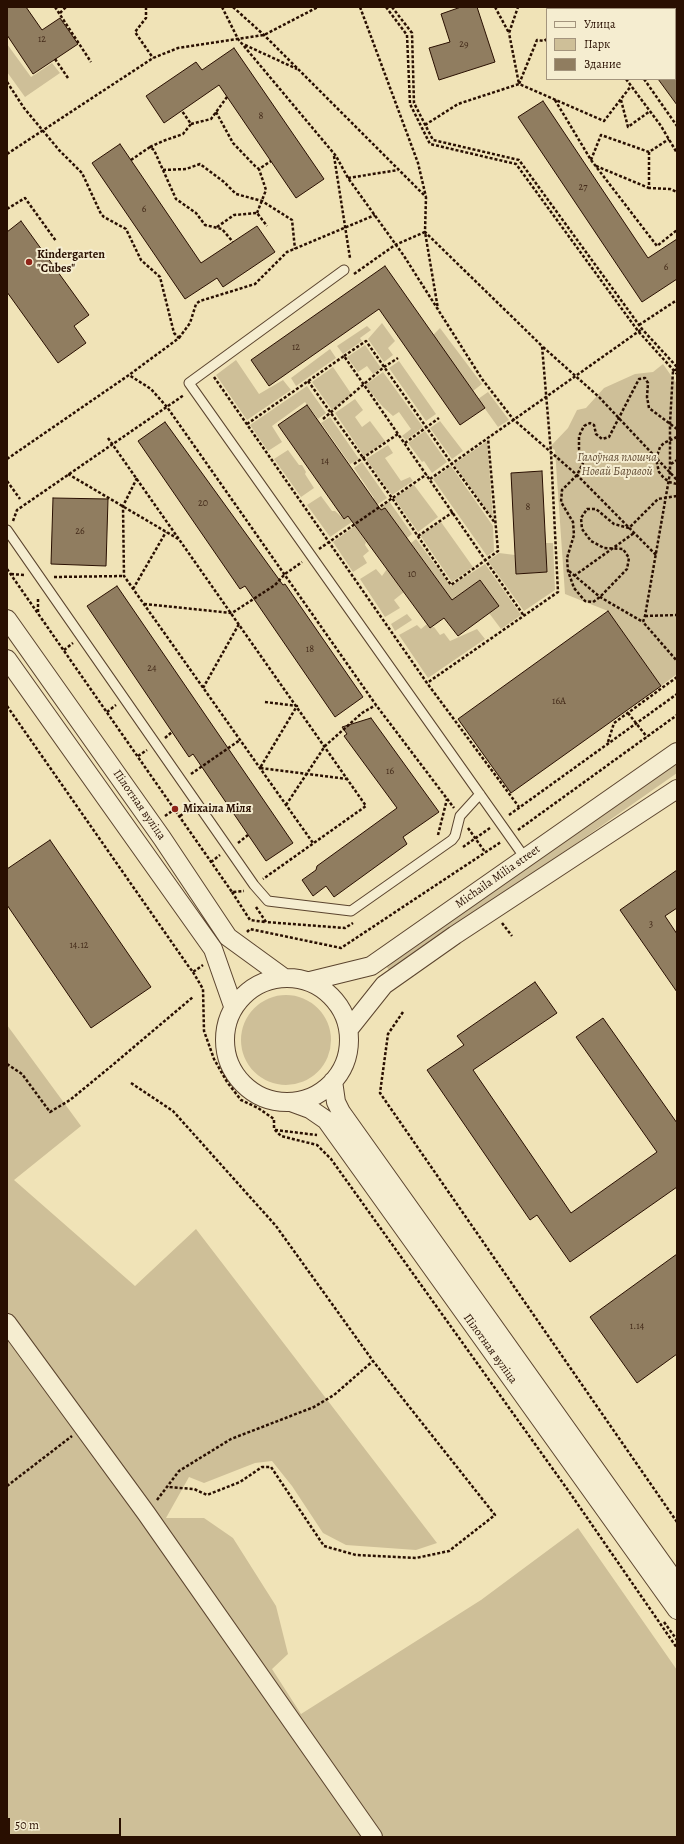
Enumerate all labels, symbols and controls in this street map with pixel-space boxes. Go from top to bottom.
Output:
legend [546,8,676,80]
text: Улица [584,16,615,32]
house number: 12 [38,34,46,46]
text: Парк [584,36,610,52]
house number: 29 [459,39,469,51]
text: Здание [584,56,621,72]
house number: 8 [259,111,263,123]
house number: 27 [579,182,587,194]
house number: 6 [142,204,146,216]
place label: Kindergarten "Cubes" [37,248,105,276]
marker: Kindergarten "Cubes" [24,257,34,267]
house number: 6 [664,262,668,274]
house number: 12 [292,342,300,354]
park label: Галоўная плошча Новай Баравой [577,451,657,479]
house number: 14 [321,456,329,468]
house number: 20 [198,498,208,510]
house number: 8 [526,502,530,514]
house number: 26 [75,526,85,538]
house number: 10 [408,569,416,581]
house number: 18 [306,644,314,656]
house number: 24 [147,663,157,675]
house number: 16А [552,696,566,708]
house number: 16 [386,766,394,778]
street label: Пілотная вуліца [109,767,169,843]
place label: Міхаіла Міля [183,802,252,816]
marker: Міхаіла Міля [170,804,180,814]
street label: Michaila Milia street [453,842,543,912]
house number: 3 [649,919,653,931]
house number: 14.12 [69,940,89,952]
street label: Пілотная вуліца [460,1311,520,1387]
house number: 1.14 [630,1321,644,1333]
scale bar [10,1810,123,1836]
text: 50 m [15,1817,39,1833]

